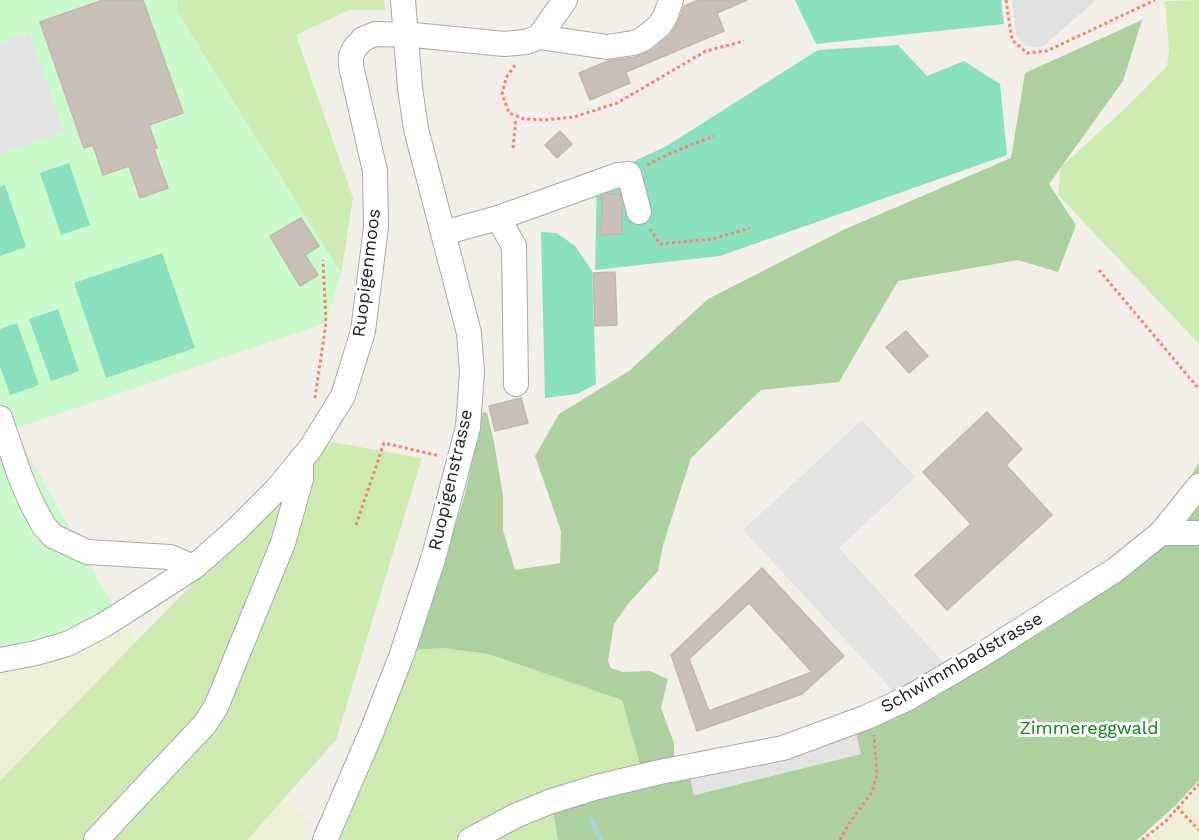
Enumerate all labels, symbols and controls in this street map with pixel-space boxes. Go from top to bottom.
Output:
street label: Ruopigenmoos [348,208,386,338]
street label: Ruopigenstrasse [424,407,478,553]
street label: Schwimmbadstrasse [877,608,1047,718]
park label: Zimmereggwald [1019,718,1159,740]

